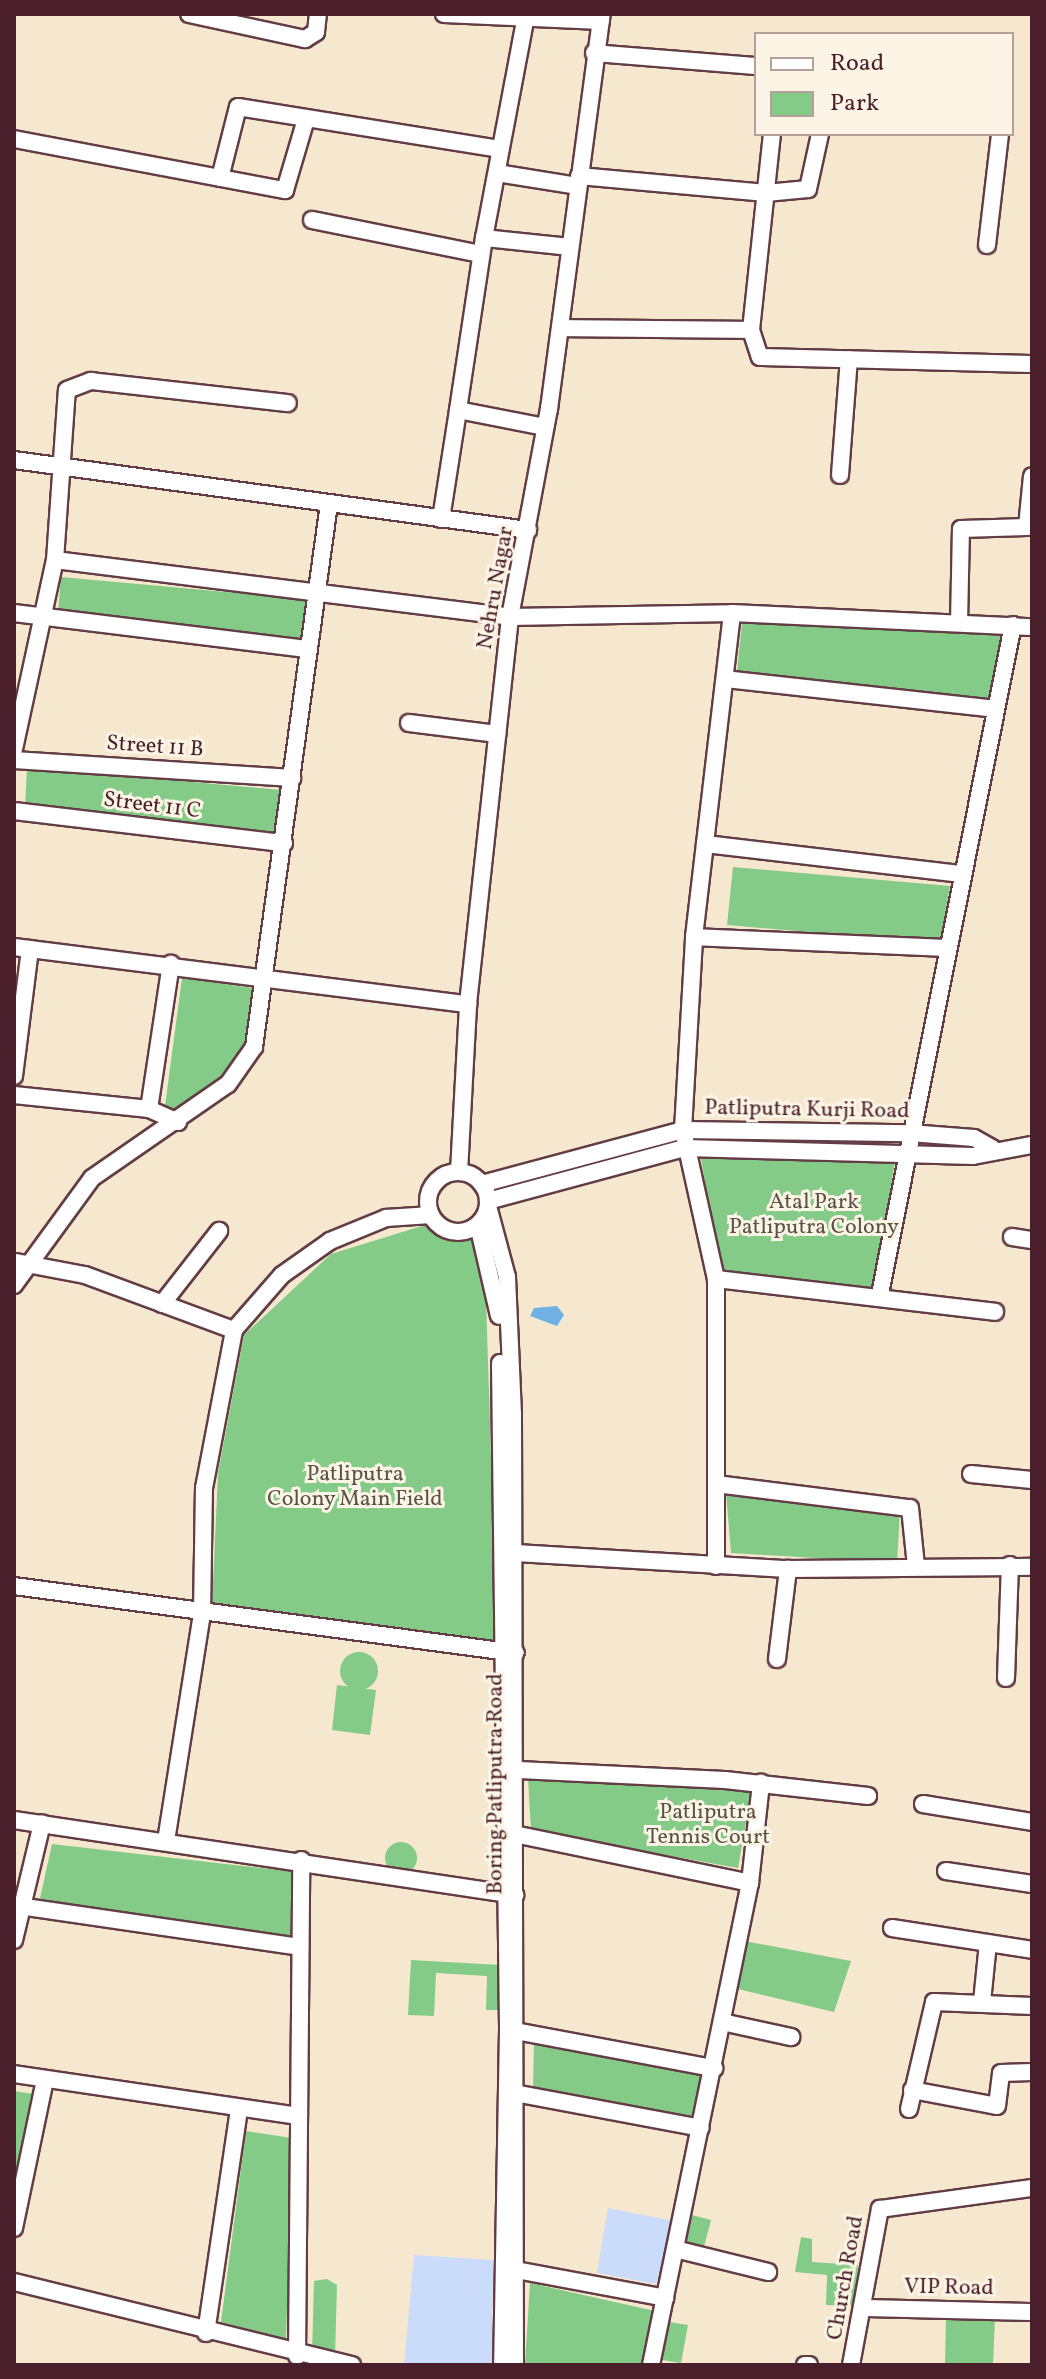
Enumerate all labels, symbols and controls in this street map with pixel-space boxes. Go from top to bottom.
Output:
legend [754,32,1014,136]
text: Road [830,47,884,81]
text: Park [830,87,879,121]
street label: Nehru Nagar [472,524,520,652]
street label: Street 11 B [106,730,204,764]
street label: Street 11 C [102,787,202,825]
street label: Patliputra Kurji Road [704,1095,910,1125]
park label: Atal Park Patliputra Colony [729,1189,899,1240]
park label: Patliputra Colony Main Field [267,1461,443,1512]
street label: Boring Patliputra Road [483,1673,509,1895]
park label: Patliputra Tennis Court [646,1799,770,1850]
street label: Church Road [822,2214,870,2342]
street label: VIP Road [904,2274,994,2302]

